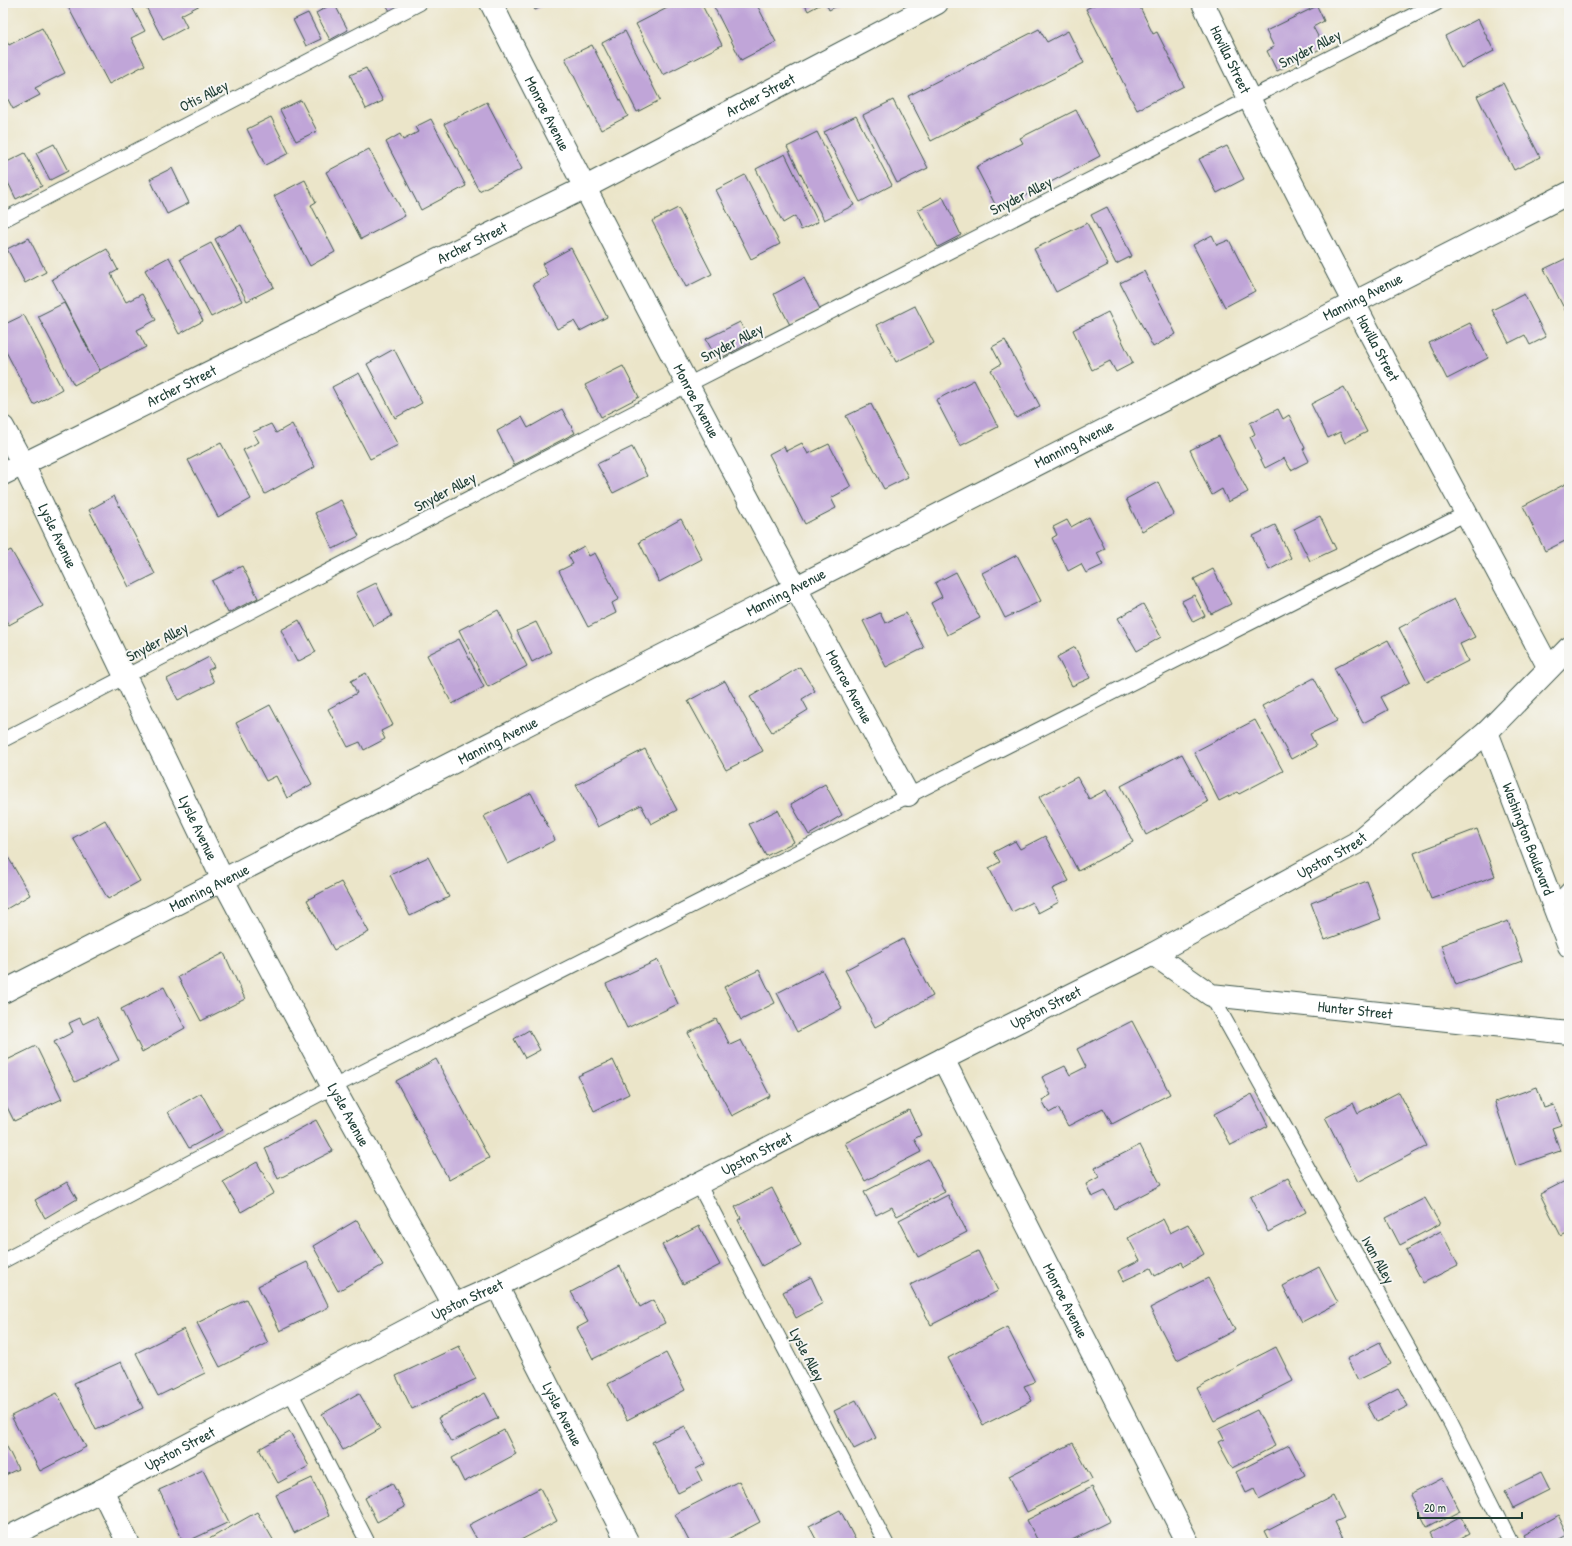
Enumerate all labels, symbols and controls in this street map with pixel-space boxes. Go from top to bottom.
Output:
street label: Havilla Street [1205,22,1257,98]
street label: Snyder Alley [1275,24,1344,73]
street label: Archer Street [722,68,799,122]
street label: Monroe Avenue [520,73,575,154]
street label: Otis Alley [176,74,232,117]
street label: Snyder Alley [986,171,1055,220]
street label: Archer Street [434,216,511,269]
street label: Manning Avenue [1319,268,1406,325]
street label: Havilla Street [1352,311,1405,386]
street label: Snyder Alley [697,318,766,367]
street label: Archer Street [143,359,221,412]
street label: Monroe Avenue [669,360,725,442]
street label: Manning Avenue [1030,415,1117,473]
street label: Snyder Alley [410,467,479,517]
street label: Lysle Avenue [34,500,83,572]
street label: Manning Avenue [742,563,829,621]
street label: Snyder Alley [122,617,191,667]
street label: Monroe Avenue [821,646,878,727]
street label: Manning Avenue [454,711,541,769]
street label: Washington Boulevard [1497,780,1560,898]
street label: Lysle Avenue [174,792,223,864]
street label: Upston Street [1293,827,1372,883]
street label: Manning Avenue [166,859,253,917]
street label: Upston Street [1007,980,1085,1034]
street label: Hunter Street [1317,995,1395,1024]
street label: Lysle Avenue [323,1079,375,1150]
street label: Upston Street [717,1126,796,1180]
street label: Ivan Alley [1357,1232,1400,1287]
street label: Monroe Avenue [1038,1260,1094,1342]
street label: Upston Street [428,1273,508,1325]
street label: Lysle Alley [785,1325,830,1385]
street label: Lysle Avenue [538,1378,588,1450]
street label: Upston Street [141,1421,219,1476]
scale bar [1418,1494,1522,1520]
text: 20 m [1424,1499,1446,1516]

